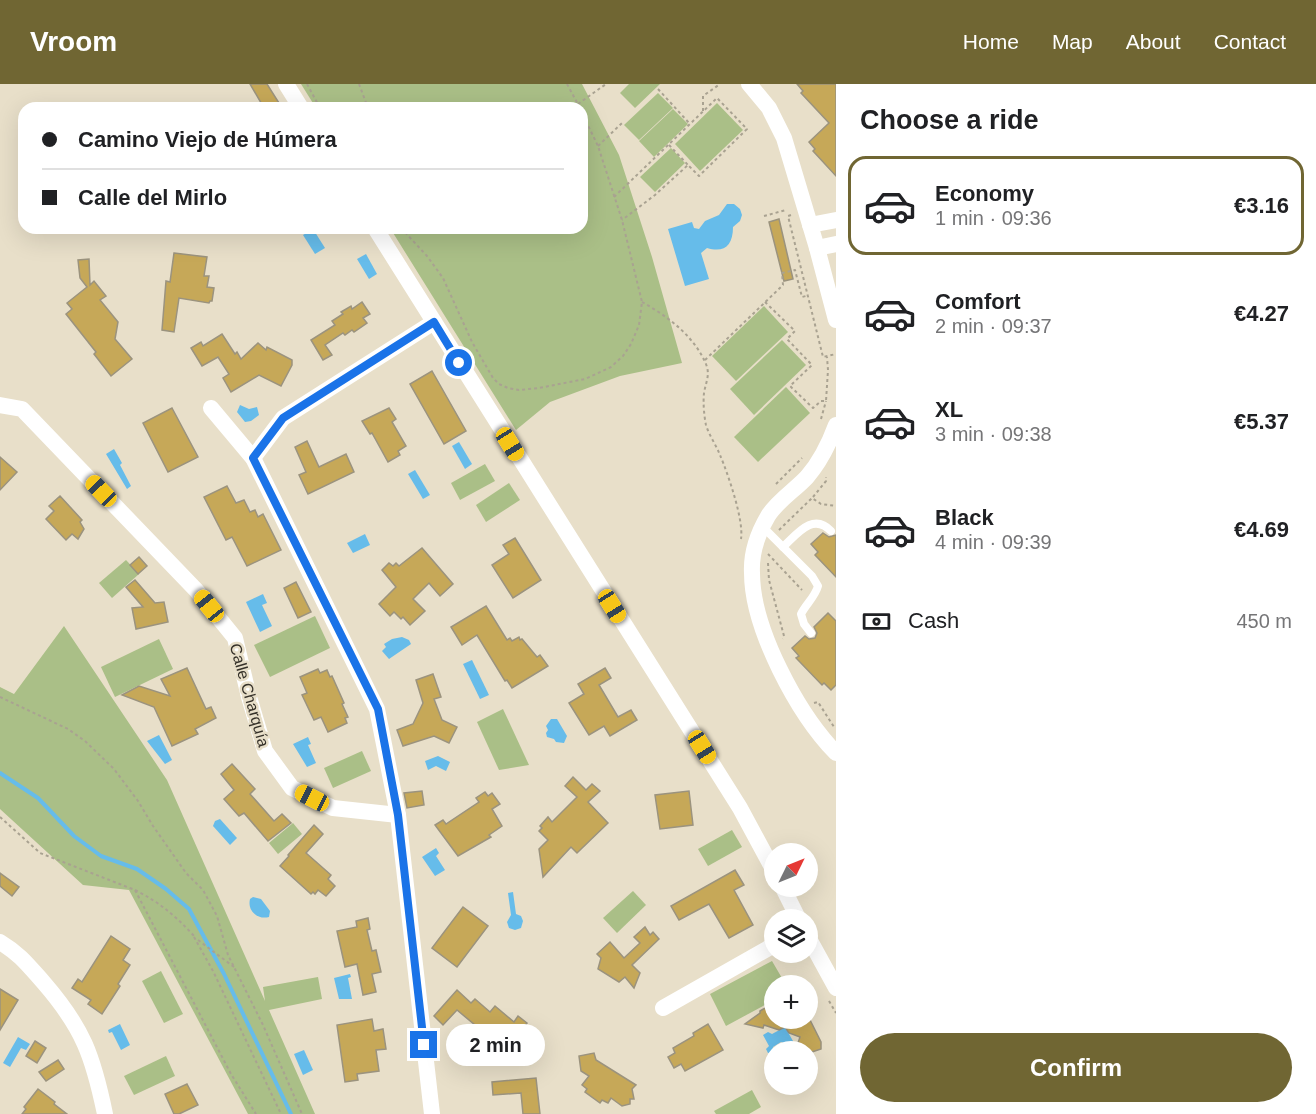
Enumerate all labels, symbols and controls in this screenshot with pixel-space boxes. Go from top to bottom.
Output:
text: Vroom [30,26,117,57]
text: Home [963,30,1019,53]
text: Map [1052,30,1093,53]
text: About [1126,30,1181,53]
text: Contact [1214,30,1286,53]
text: Choose a ride [860,105,1039,135]
text: Camino Viejo de Húmera [78,127,337,152]
icon: car [863,179,917,233]
text: Economy [935,181,1034,206]
text: Calle del Mirlo [78,185,227,210]
text: €3.16 [1234,193,1289,218]
text: 1 min · 09:36 [935,207,1052,229]
icon: car [863,287,917,341]
text: Comfort [935,289,1021,314]
text: €4.27 [1234,301,1289,326]
text: 2 min · 09:37 [935,315,1052,337]
route start [445,349,472,376]
icon: car [863,395,917,449]
text: XL [935,397,963,422]
text: €5.37 [1234,409,1289,434]
text: 3 min · 09:38 [935,423,1052,445]
car [493,424,527,464]
car [82,472,120,510]
icon: car [863,503,917,557]
text: Black [935,505,994,530]
text: €4.69 [1234,517,1289,542]
text: 4 min · 09:39 [935,531,1052,553]
car [191,586,227,626]
car [595,586,629,626]
icon: cash [860,605,893,638]
text: Cash [908,608,959,633]
text: 450 m [1236,610,1292,632]
street label: Calle Charquía [227,641,272,749]
car [685,727,719,767]
car [292,782,332,814]
north arrow [764,843,818,897]
map controls [764,843,818,1095]
button: layers [764,909,818,963]
button: + [764,975,818,1029]
callout: 2 min [445,1024,544,1066]
route end [410,1031,437,1058]
button: Confirm [860,1033,1292,1102]
text: 2 min [469,1034,522,1056]
button: − [764,1041,818,1095]

